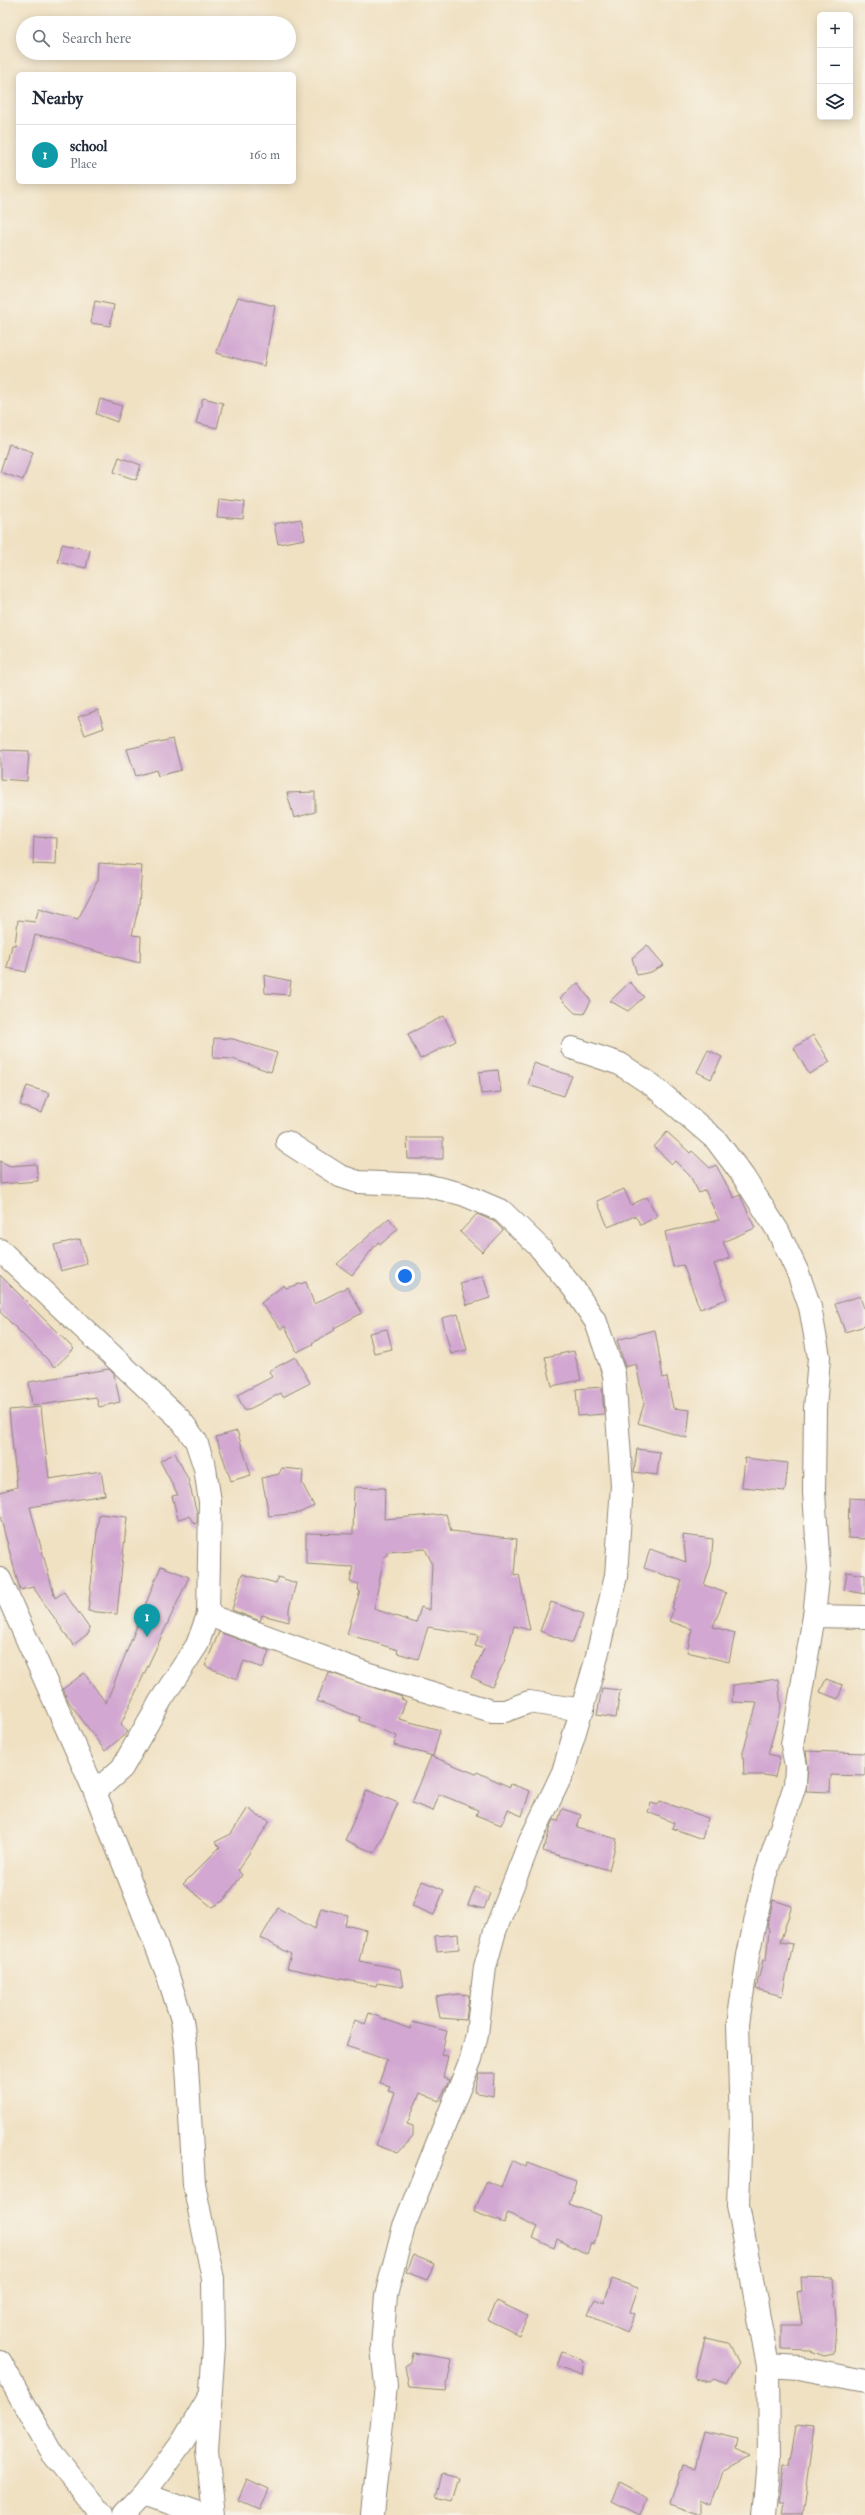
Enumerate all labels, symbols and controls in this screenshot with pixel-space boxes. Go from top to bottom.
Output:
map controls [817,12,853,120]
button: + [817,12,853,48]
search box [16,16,296,60]
icon: search [30,27,52,49]
text: Search here [62,29,131,48]
button: − [817,48,853,84]
button: layers [817,84,853,120]
text: Nearby [32,88,83,109]
text: school [70,137,107,156]
text: 1 [43,147,47,163]
text: 160 m [249,147,280,163]
text: Place [70,156,97,172]
your location [395,1266,415,1286]
pin: 1 [134,1604,160,1637]

